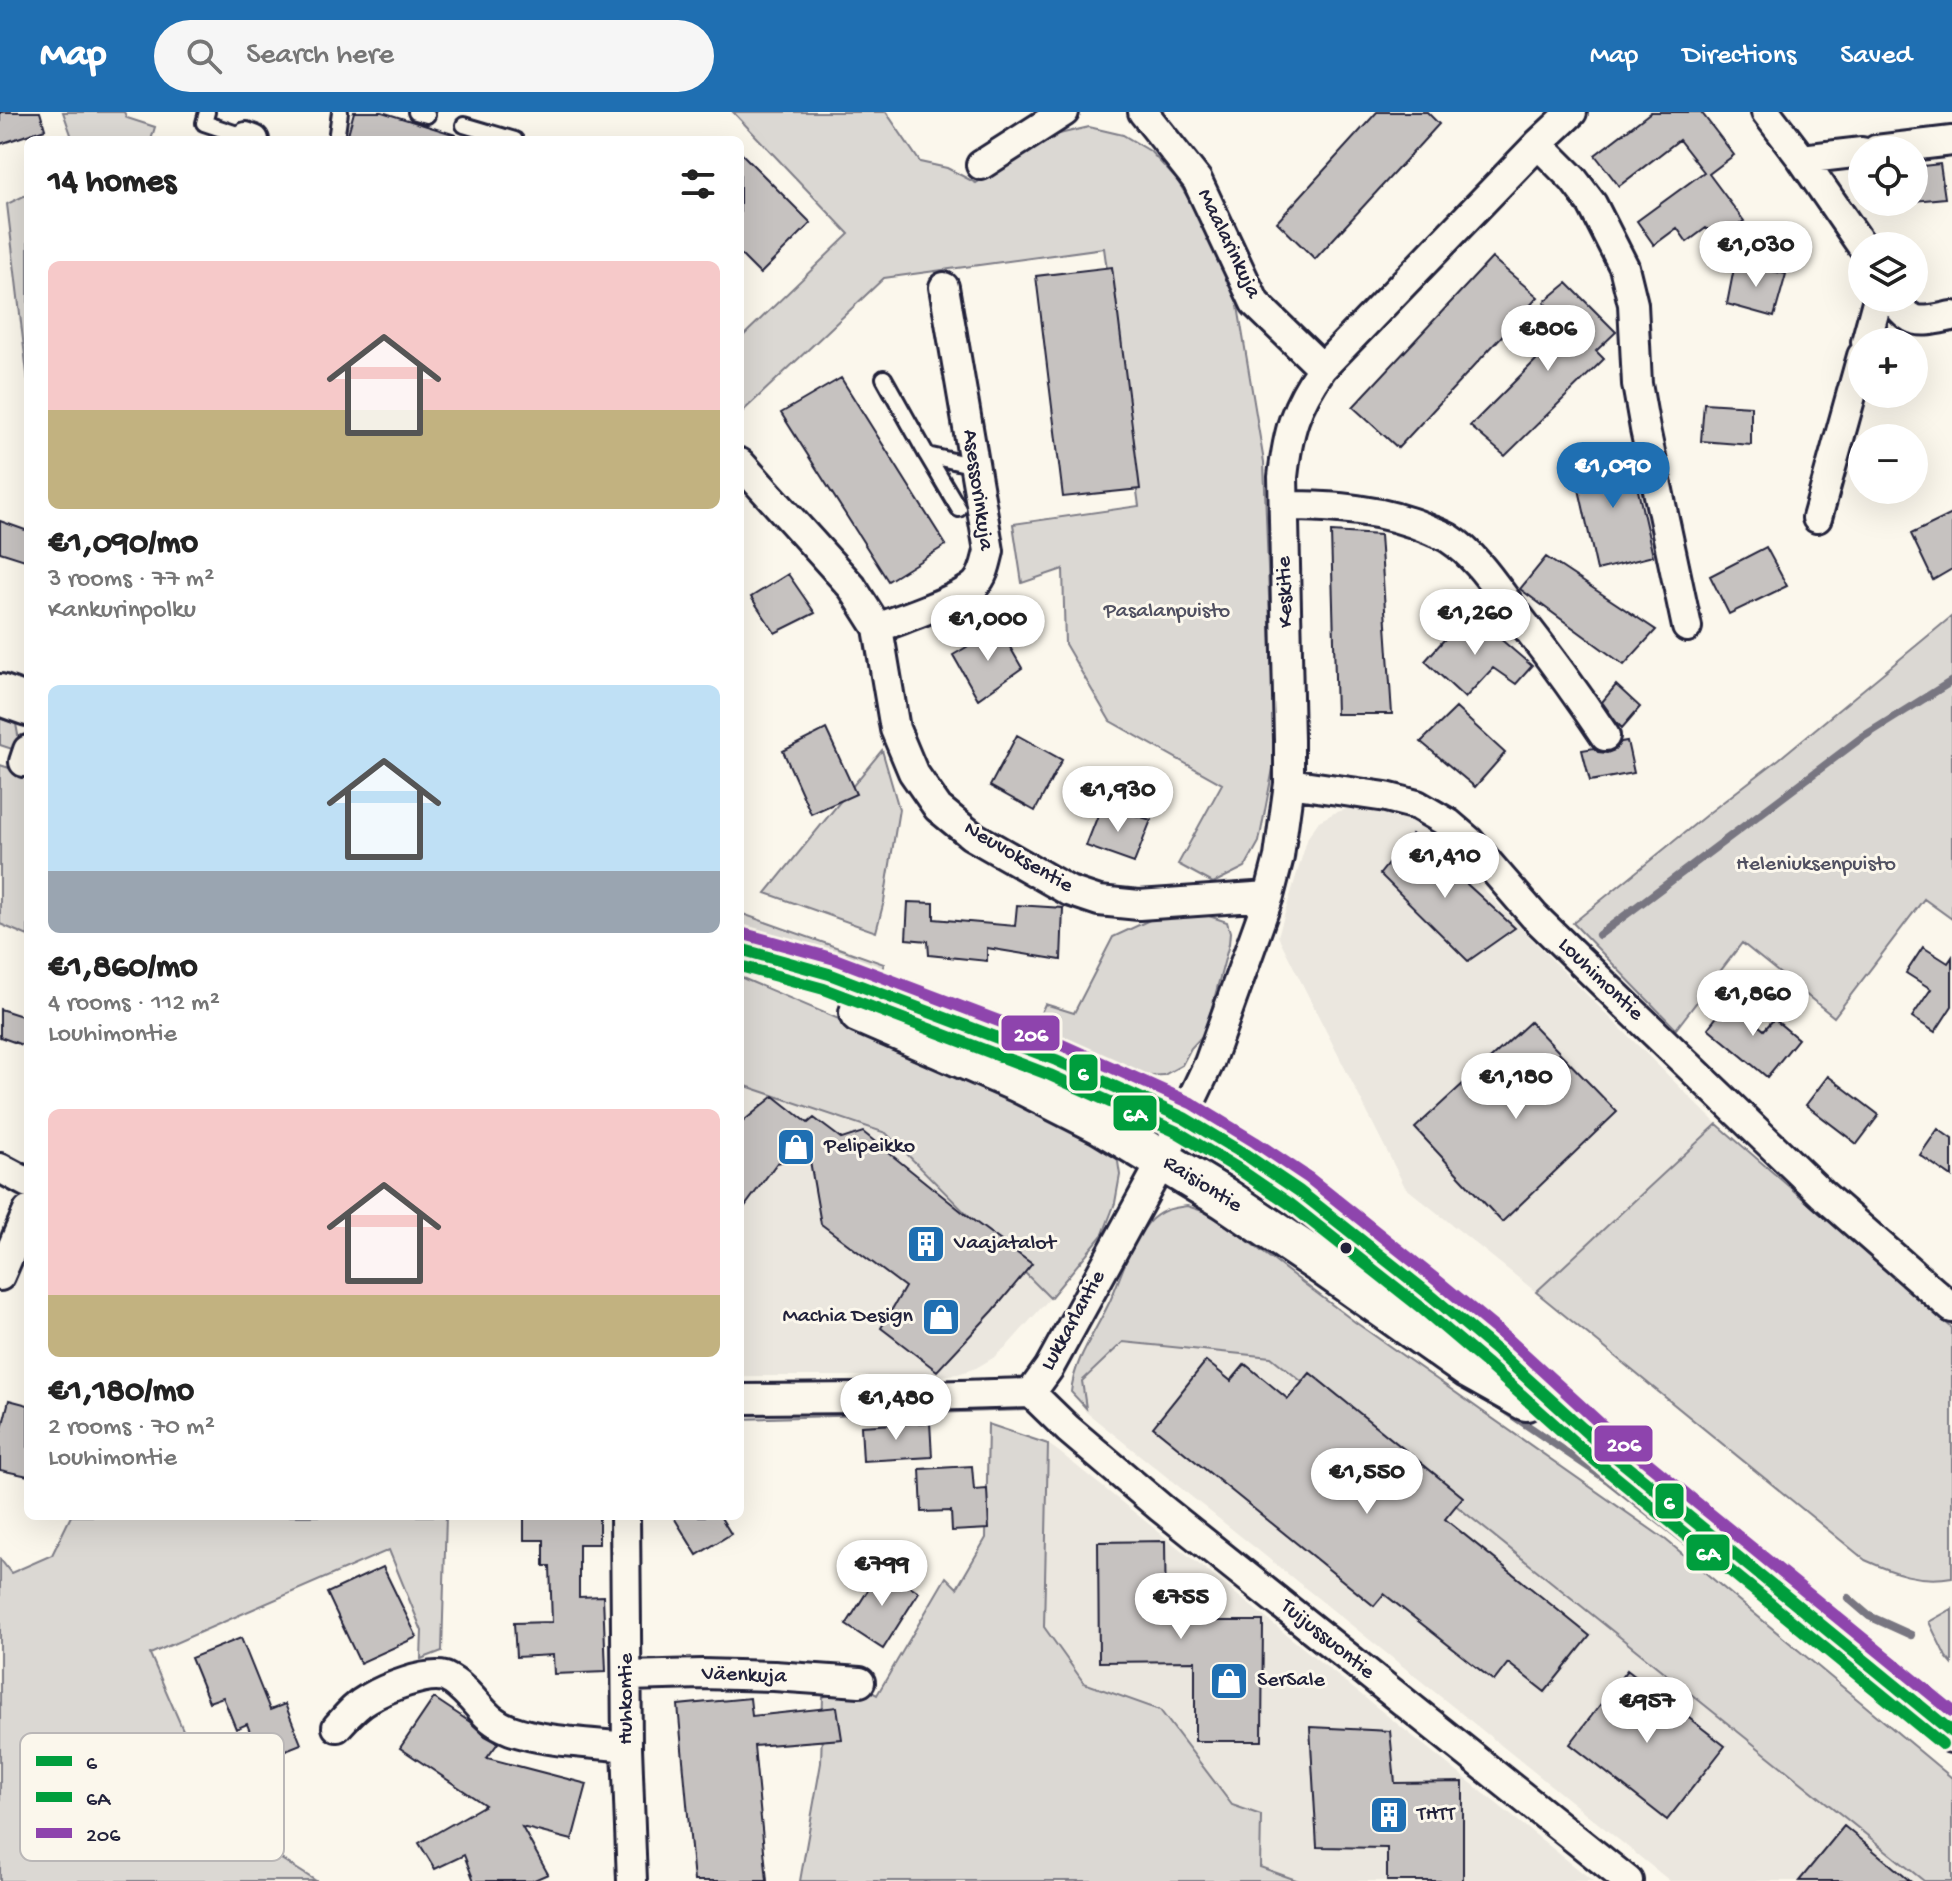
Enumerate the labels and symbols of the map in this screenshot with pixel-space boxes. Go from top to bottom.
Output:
street label: Maalarinkuja [1190,185,1266,304]
pin: €1,030 [1691,221,1821,289]
pin: €806 [1501,305,1595,373]
street label: Asessorinkuja [956,428,998,553]
pin: €1,090 [1548,442,1678,510]
street label: Keskitie [1272,555,1300,628]
pin: €1,260 [1410,589,1540,657]
pin: €1,000 [923,595,1053,663]
park label: Pasalanpuisto [1103,599,1230,625]
pin: €1,930 [1053,766,1183,834]
street label: Neuvoksentie [959,816,1078,900]
pin: €1,410 [1380,832,1510,900]
park label: Heleniuksenpuisto [1736,852,1896,878]
street label: Louhimontie [1552,933,1649,1028]
pin: €1,860 [1688,970,1818,1038]
line badge: 206 [1000,1014,1061,1052]
text: 206 [1014,1024,1049,1050]
line badge: 6 [1068,1053,1099,1092]
pin: €1,180 [1451,1053,1581,1121]
text: 6 [1077,1063,1089,1089]
line badge: 6A [1112,1094,1158,1132]
text: 6A [1123,1104,1149,1130]
shop icon: Pelipeikko [775,1126,817,1168]
place label: Pelipeikko [823,1134,915,1160]
street label: Raisiontie [1158,1151,1247,1220]
building icon: Vaajatalot [905,1223,947,1265]
place label: Vaajatalot [953,1231,1058,1257]
unlabelled marker [1338,1240,1354,1256]
street label: Lukkarlantie [1036,1266,1112,1376]
shop icon: Machia Design [920,1296,962,1338]
place label: Machia Design [783,1304,914,1330]
pin: €1,480 [831,1374,961,1442]
line badge: 206 [1593,1424,1654,1463]
text: 206 [1607,1434,1642,1460]
pin: €1,550 [1302,1448,1432,1516]
line badge: 6 [1654,1482,1685,1520]
text: 6 [1663,1492,1675,1518]
line badge: 6A [1685,1533,1731,1572]
pin: €799 [835,1540,929,1608]
text: 6A [1696,1543,1722,1569]
pin: €755 [1134,1573,1228,1641]
street label: Tuijussuontie [1273,1593,1380,1686]
street label: Huhkontie [614,1653,640,1745]
shop icon: SerSale [1208,1660,1250,1702]
street label: Väenkuja [700,1661,788,1691]
place label: SerSale [1257,1668,1326,1694]
pin: €957 [1600,1677,1694,1745]
legend [20,1733,284,1861]
text: 6 [86,1752,98,1778]
text: 6A [86,1788,111,1814]
building icon: THTT [1368,1794,1410,1836]
place label: THTT [1415,1802,1456,1828]
text: 206 [86,1824,121,1850]

